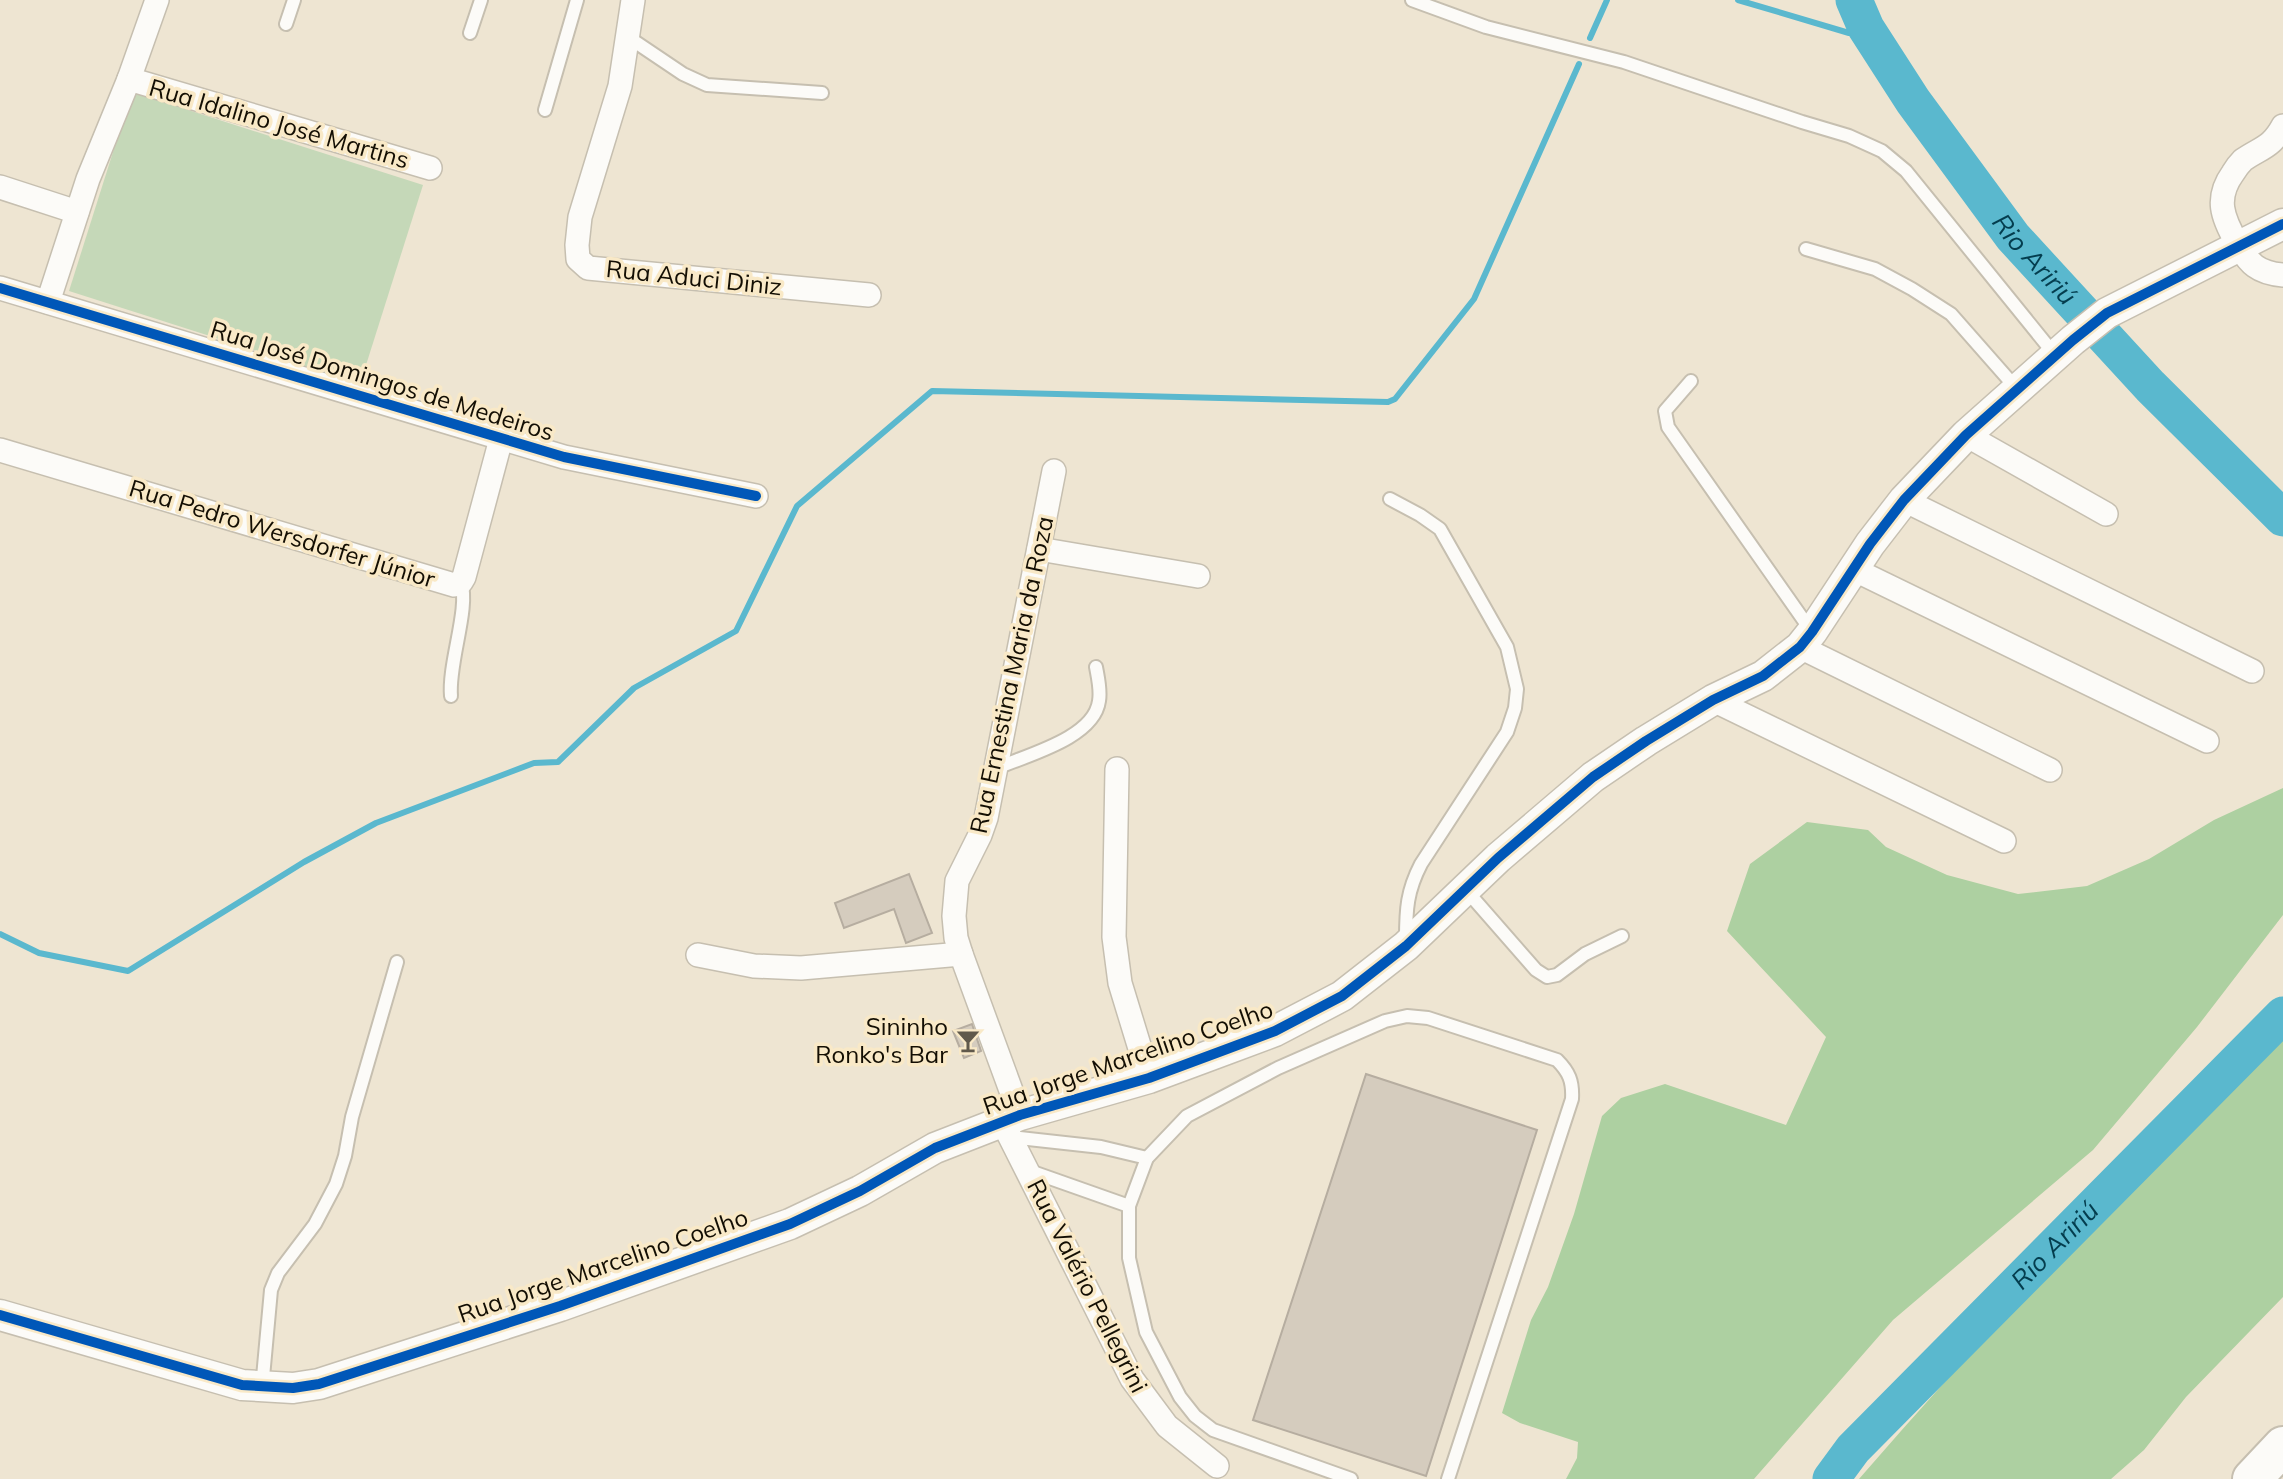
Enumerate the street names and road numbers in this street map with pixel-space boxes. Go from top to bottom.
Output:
street label: Rua Idalino José Martins [146,72,413,175]
street label: Rua Aduci Diniz [605,253,784,301]
street label: Rua José Domingos de Medeiros [207,313,558,447]
street label: Rua Pedro Wersdorfer Júnior [126,472,439,594]
street label: Rua Ernestina Maria da Roza [963,513,1059,836]
street label: Rua Jorge Marcelino Coelho [979,993,1277,1121]
street label: Rua Valério Pellegrini [1021,1174,1155,1397]
street label: Rua Jorge Marcelino Coelho [454,1201,752,1329]

